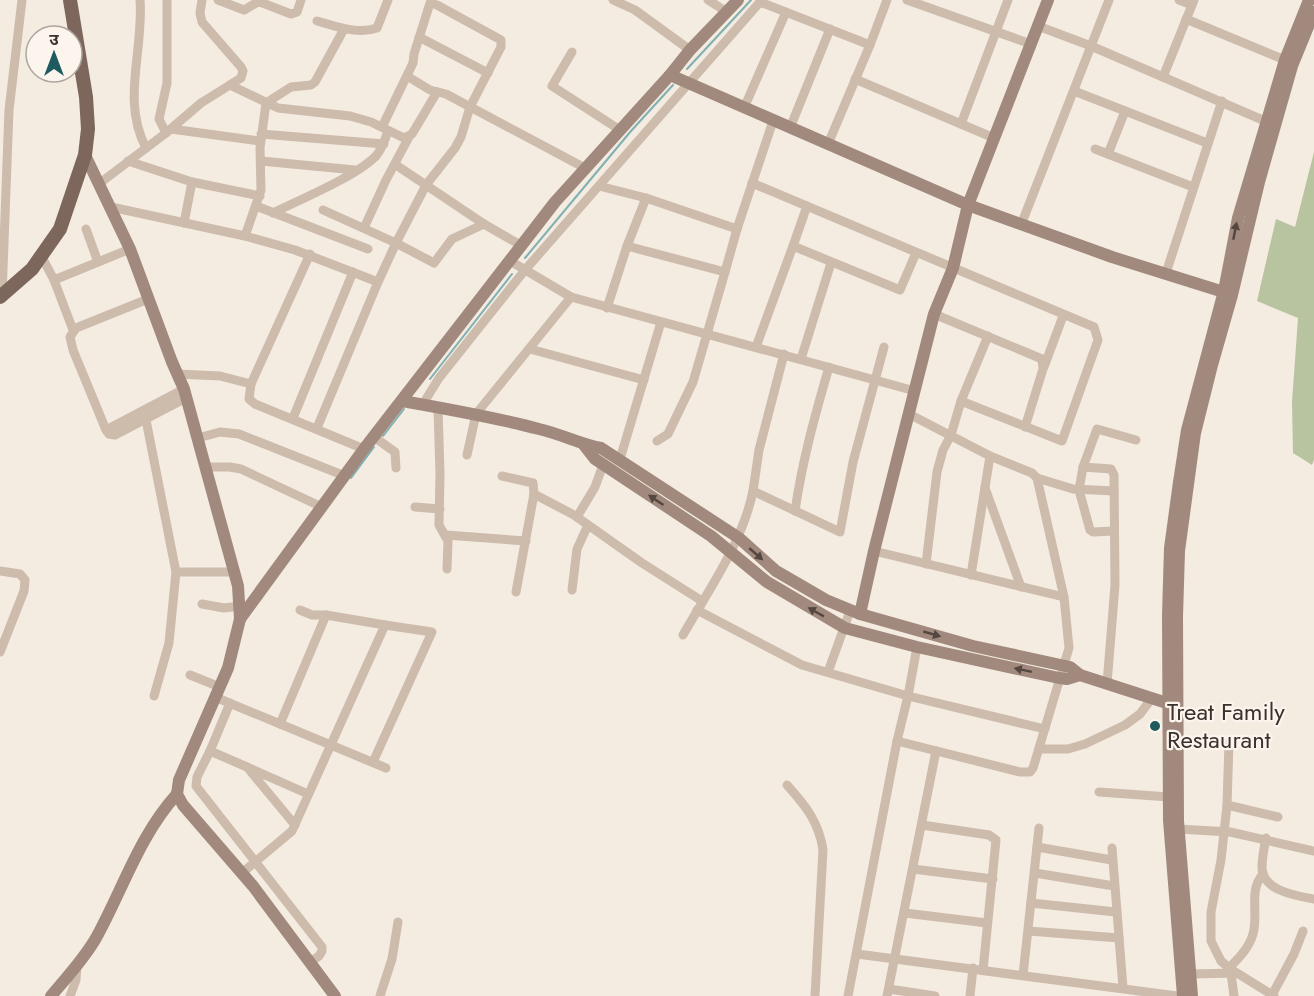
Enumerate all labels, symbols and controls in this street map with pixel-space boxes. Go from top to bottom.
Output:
north arrow [24,24,84,84]
text: उ [49,28,59,51]
one-way arrow [1231,222,1240,241]
one-way arrow [648,495,665,506]
one-way arrow [748,547,763,560]
one-way arrow [807,607,824,617]
one-way arrow [923,630,941,639]
one-way arrow [1013,665,1032,674]
place label: Treat Family Restaurant [1167,694,1285,757]
marker: Treat Family Restaurant [1148,719,1162,733]

